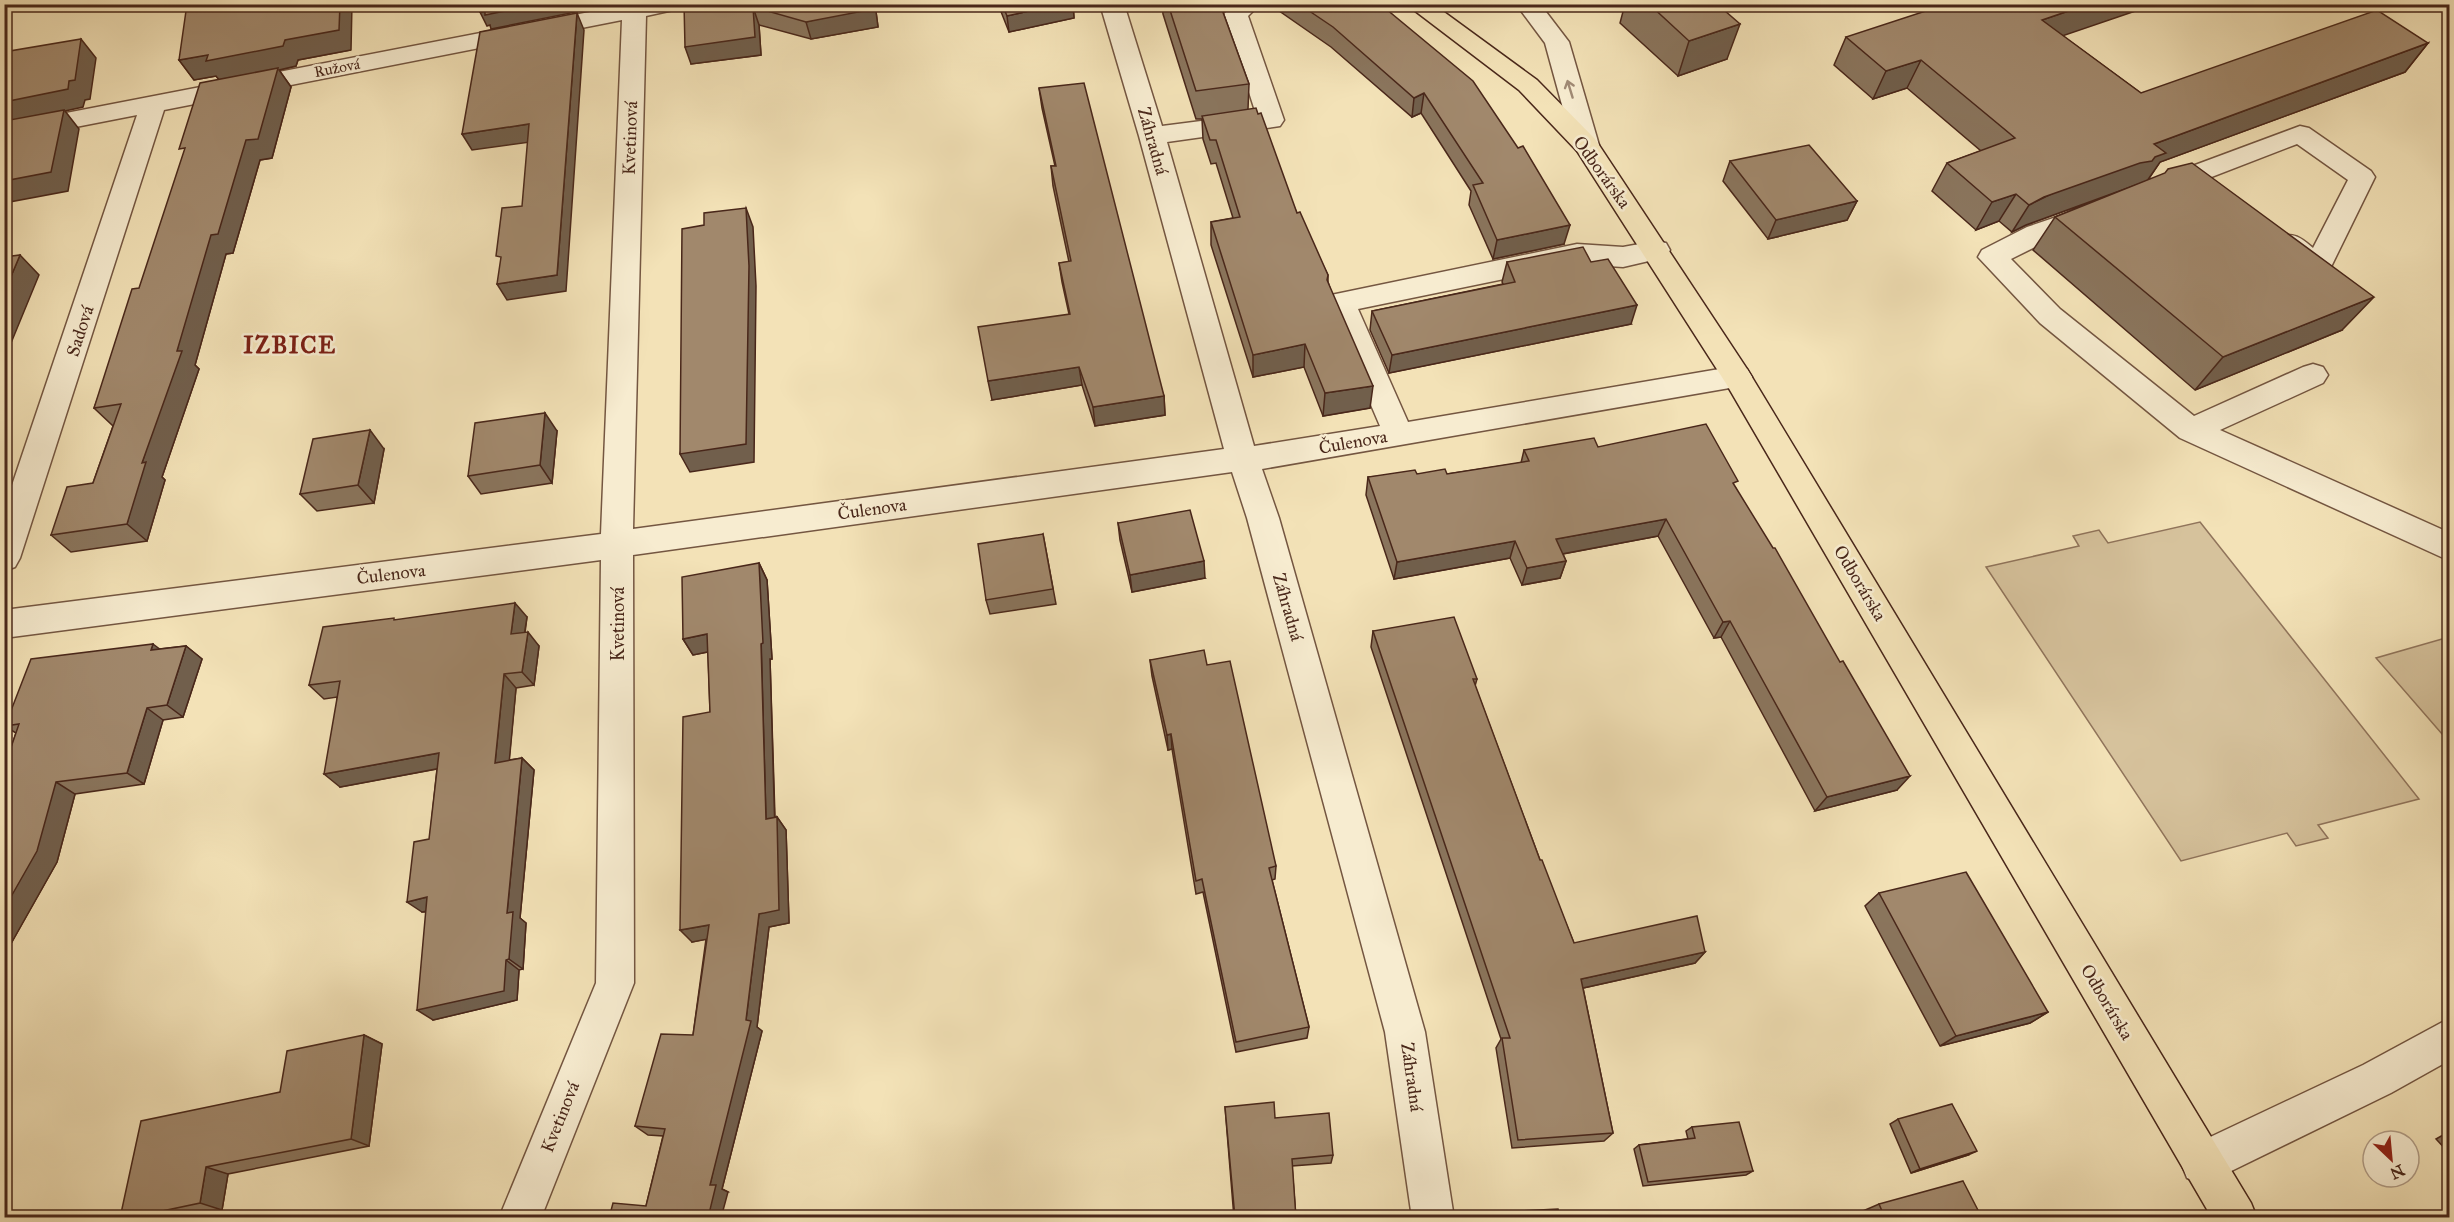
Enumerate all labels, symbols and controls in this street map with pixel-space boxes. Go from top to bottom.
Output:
street label: Ružová [313,55,362,81]
one-way arrow [1564,80,1575,99]
street label: Kvetinová [618,100,642,176]
street label: Záhradná [1133,105,1173,178]
street label: Odborárska [1568,131,1636,213]
street label: Sadová [61,302,99,359]
district label: IZBICE [243,330,337,360]
street label: Čulenova [1317,424,1389,459]
street label: Čulenova [836,492,908,525]
street label: Odborárska [1829,541,1891,625]
street label: Čulenova [355,558,427,589]
street label: Záhradná [1268,571,1308,644]
street label: Kvetinová [607,586,629,661]
street label: Odborárska [2076,960,2138,1044]
street label: Záhradná [1396,1041,1428,1113]
street label: Kvetinová [536,1078,584,1156]
north arrow [2361,1129,2421,1189]
text: N [2387,1161,2408,1184]

